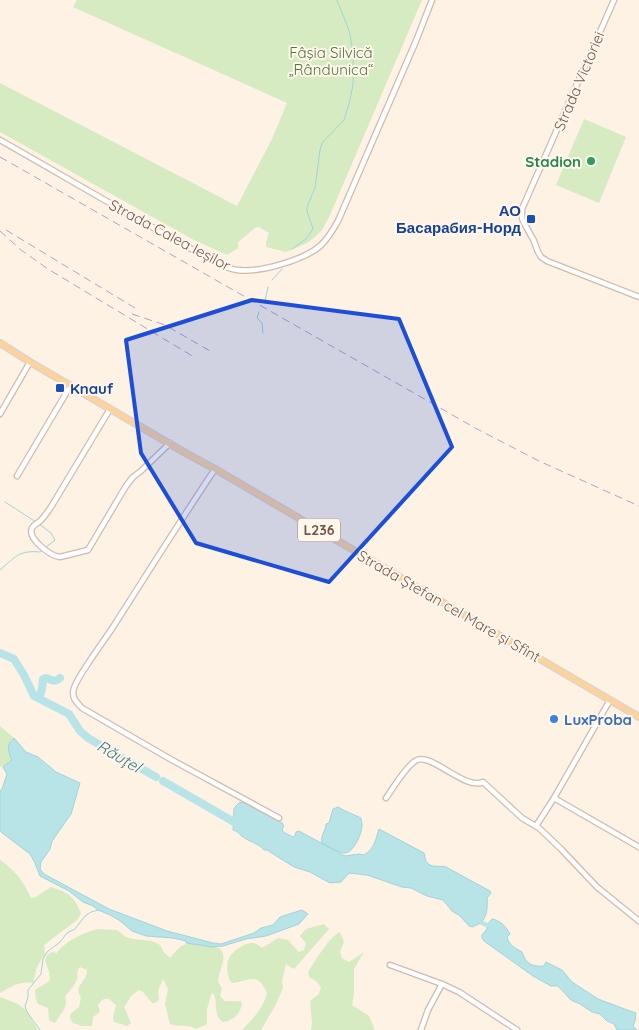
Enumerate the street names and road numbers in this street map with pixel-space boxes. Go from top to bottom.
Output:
street label: Strada Victoriei [550,28,608,134]
street label: Strada Calea Ieșilor [106,195,234,275]
road number: L236 [298,518,340,542]
street label: Strada Ștefan cel Mare și Sfînt [354,546,544,666]

